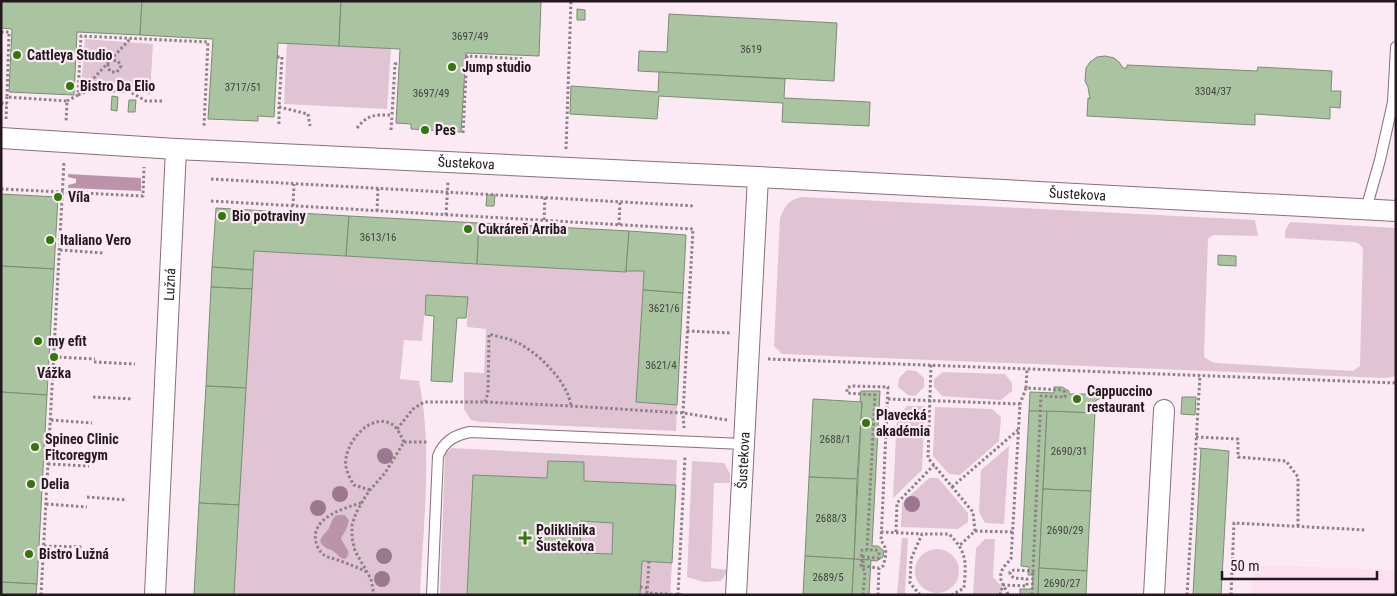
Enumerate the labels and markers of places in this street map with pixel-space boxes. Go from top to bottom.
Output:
place label: Cattleya Studio [27,47,112,63]
marker: Cattleya Studio [11,49,23,61]
place label: Jump studio [462,59,531,75]
marker: Jump studio [446,61,458,73]
place label: Bistro Da Elio [80,78,155,94]
marker: Bistro Da Elio [64,80,76,92]
place label: Pes [435,122,456,138]
marker: Pes [419,124,431,136]
place label: Víla [68,189,90,205]
marker: Víla [52,191,64,203]
place label: Bio potraviny [232,208,306,224]
marker: Bio potraviny [216,210,228,222]
place label: Cukráreň Arriba [478,221,567,237]
marker: Cukráreň Arriba [462,223,474,235]
place label: Italiano Vero [60,232,131,248]
marker: Italiano Vero [44,234,56,246]
place label: my efit [48,333,86,349]
marker: my efit [32,335,44,347]
marker: Vážka [48,351,60,363]
place label: Vážka [37,365,71,381]
place label: Cappuccino restaurant [1087,383,1153,415]
marker: Cappuccino restaurant [1071,393,1083,405]
place label: Plavecká akadémia [876,407,930,439]
marker: Plavecká akadémia [860,417,872,429]
place label: Spineo Clinic Fitcoregym [45,431,119,463]
marker: Spineo Clinic Fitcoregym [29,441,41,453]
place label: Delia [41,476,70,492]
marker: Delia [25,478,37,490]
place label: Poliklinika Šustekova [536,522,596,554]
marker: Poliklinika Šustekova [518,531,532,545]
place label: Bistro Lužná [39,546,109,562]
marker: Bistro Lužná [23,548,35,560]

